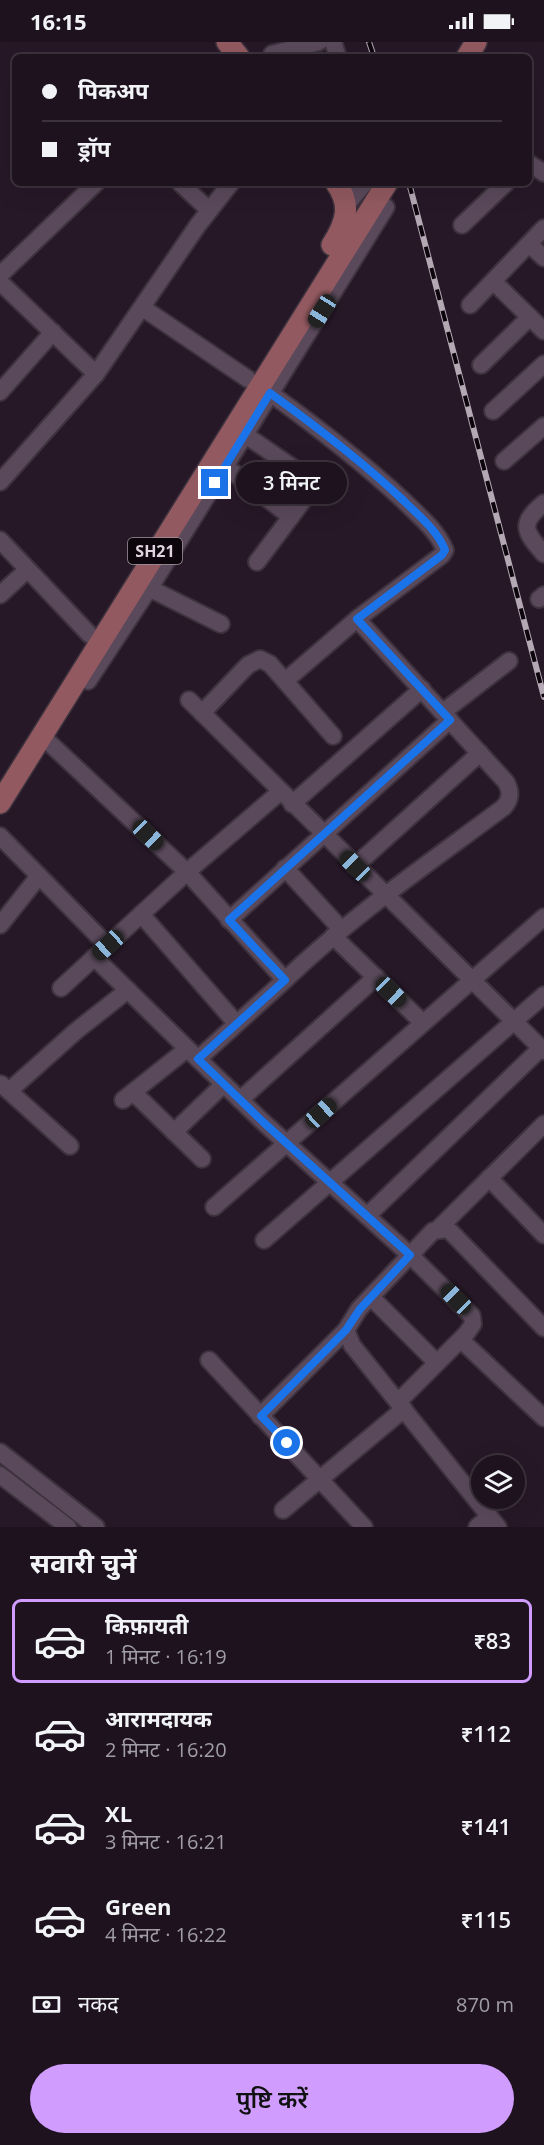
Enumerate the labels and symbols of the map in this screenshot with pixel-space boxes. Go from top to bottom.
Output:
car [305,291,339,331]
callout: 3 मिनट [236,462,347,504]
route end [201,469,228,496]
road number: SH21 [128,538,182,564]
car [129,816,167,854]
car [336,847,374,885]
car [89,926,127,964]
car [372,973,410,1011]
car [302,1094,340,1132]
car [437,1280,475,1318]
route start [273,1429,300,1456]

